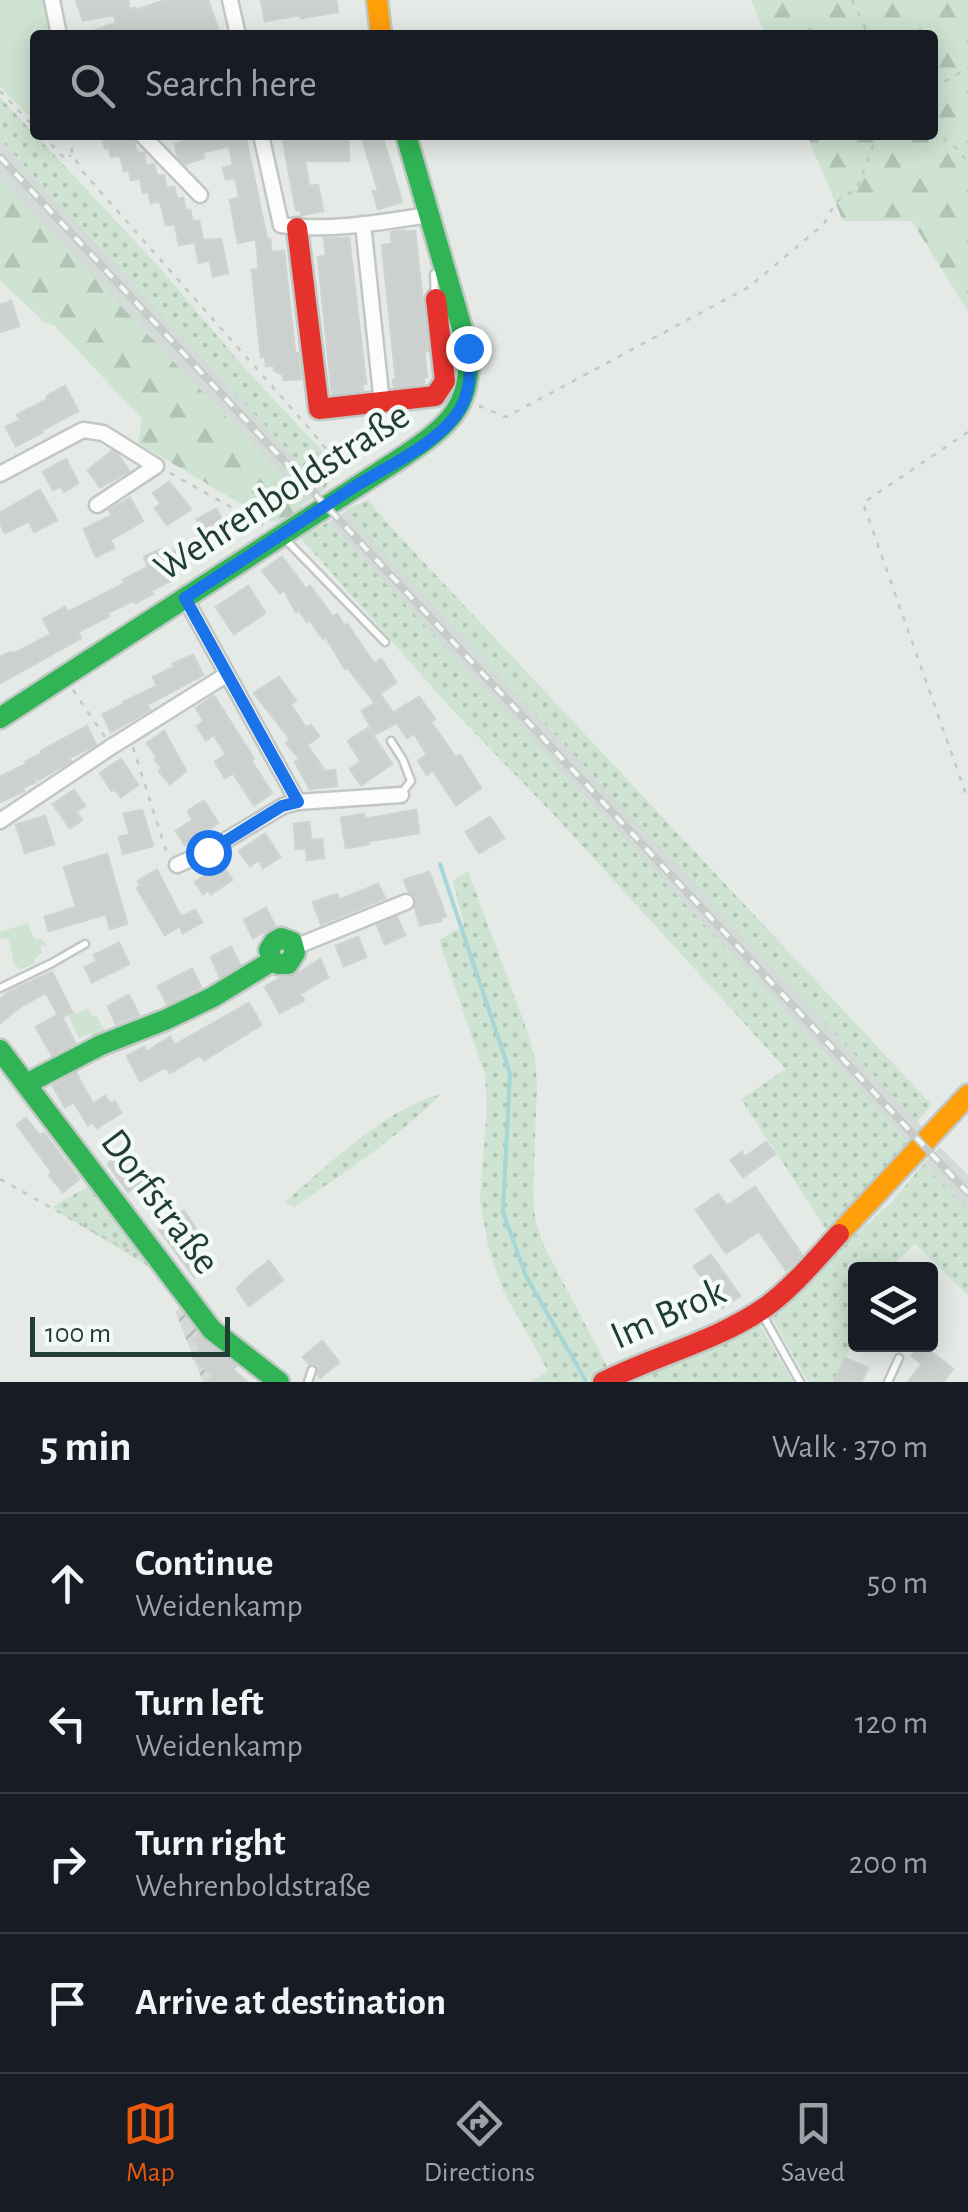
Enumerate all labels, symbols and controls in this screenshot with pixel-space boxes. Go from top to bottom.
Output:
search box [30,30,938,140]
icon: search [65,58,120,113]
text: Search here [145,66,317,104]
route end [446,326,492,372]
street label: Wehrenboldstraße [148,395,416,589]
route start [186,830,232,876]
street label: Dorfstraße [93,1122,227,1282]
map controls [848,1262,938,1352]
button: layers [848,1262,938,1352]
street label: Im Brok [605,1271,731,1357]
scale bar [30,1312,230,1356]
text: 100 m [45,1320,111,1348]
text: 5 min [40,1426,132,1468]
text: Walk · 370 m [772,1431,928,1463]
text: Continue [135,1545,273,1583]
icon: ahead [40,1556,95,1611]
text: 50 m [867,1567,928,1599]
text: Weidenkamp [135,1590,303,1622]
text: Turn left [135,1685,263,1723]
icon: left [40,1696,95,1751]
text: 120 m [855,1707,928,1739]
text: Weidenkamp [135,1730,303,1762]
text: Turn right [135,1825,285,1863]
icon: right [40,1836,95,1891]
text: 200 m [849,1847,928,1879]
text: Wehrenboldstraße [135,1870,371,1902]
icon: arrive [40,1976,95,2031]
text: Arrive at destination [135,1984,446,2022]
tab: Map [123,2096,178,2190]
tab: Directions [424,2096,535,2190]
tab: Saved [781,2096,845,2190]

